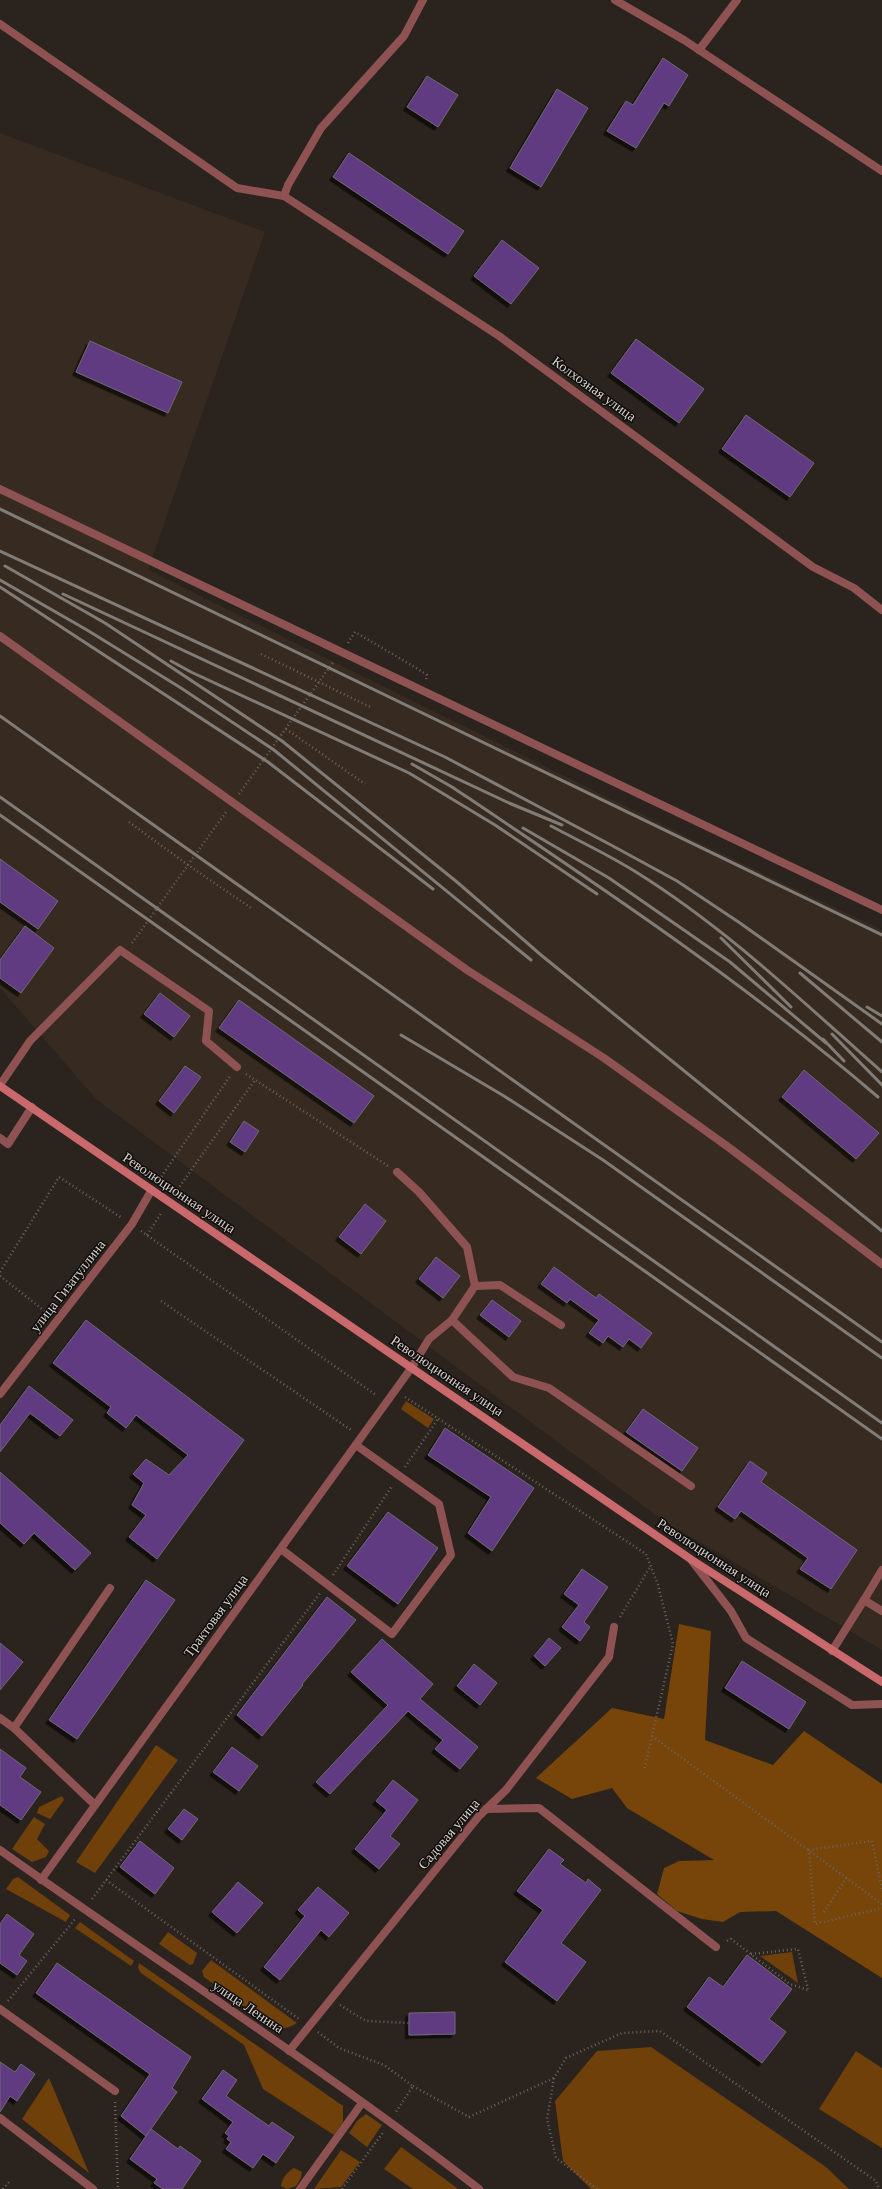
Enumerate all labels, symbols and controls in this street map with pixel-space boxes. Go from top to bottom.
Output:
street label: Колхозная улица [549,354,639,425]
street label: Революционная улица [120,1150,239,1237]
street label: улица Гизатуллина [28,1237,109,1335]
street label: Революционная улица [388,1333,507,1420]
street label: Революционная улица [654,1516,774,1601]
street label: Трактовая улица [181,1571,251,1660]
street label: Садовая улица [415,1795,483,1872]
street label: улица Ленина [210,1978,287,2037]

